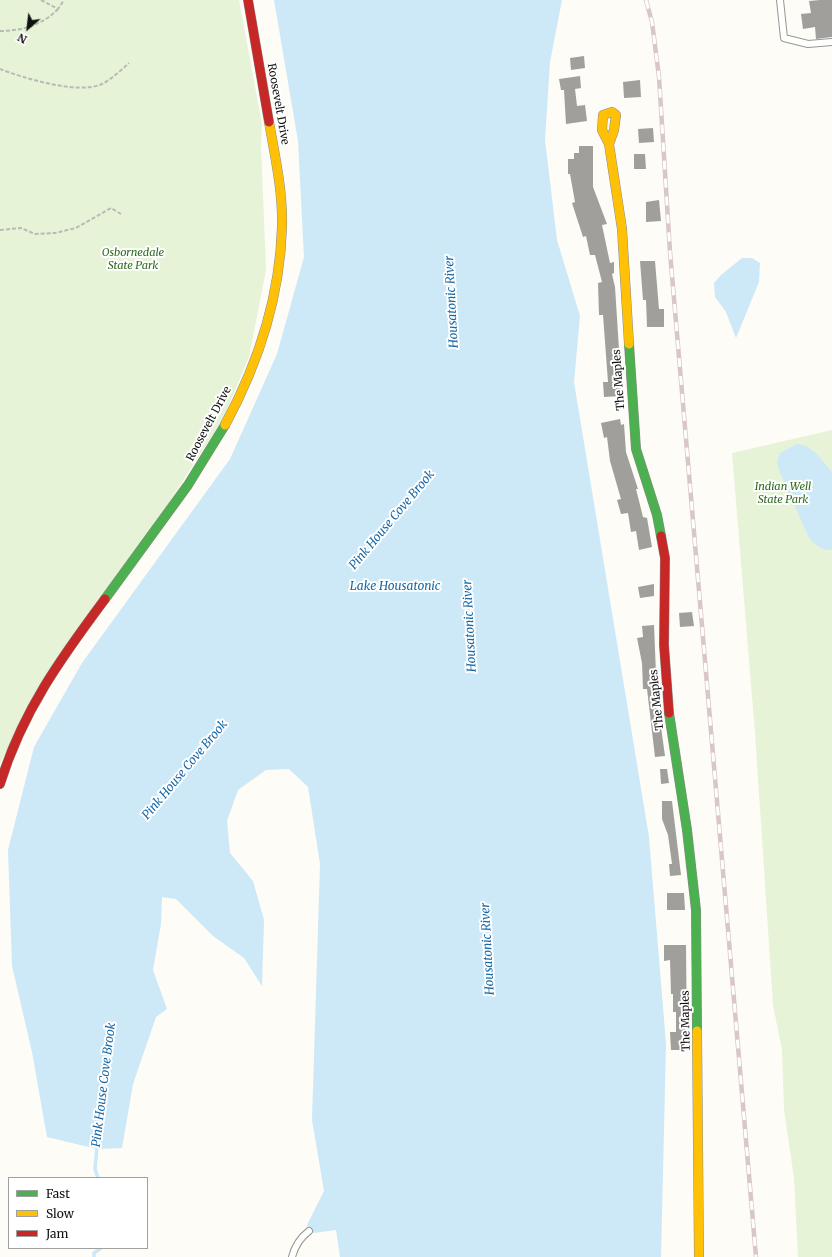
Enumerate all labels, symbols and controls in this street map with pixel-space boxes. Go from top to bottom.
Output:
north arrow [8,8,48,48]
text: N [15,30,30,47]
street label: Roosevelt Drive [264,62,292,146]
park label: Osbornedale State Park [102,246,164,272]
water label: Housatonic River [442,256,462,348]
street label: The Maples [610,349,628,411]
street label: Roosevelt Drive [184,384,234,464]
water label: Pink House Cove Brook [346,467,438,573]
park label: Indian Well State Park [755,480,811,506]
water label: Lake Housatonic [350,580,440,594]
water label: Housatonic River [460,580,480,672]
street label: The Maples [647,669,667,731]
water label: Pink House Cove Brook [139,717,231,823]
water label: Housatonic River [478,903,498,995]
street label: The Maples [679,990,693,1052]
water label: Pink House Cove Brook [89,1022,119,1148]
legend [8,1177,148,1249]
text: Fast [46,1186,70,1201]
text: Slow [46,1206,74,1221]
text: Jam [46,1226,68,1241]

